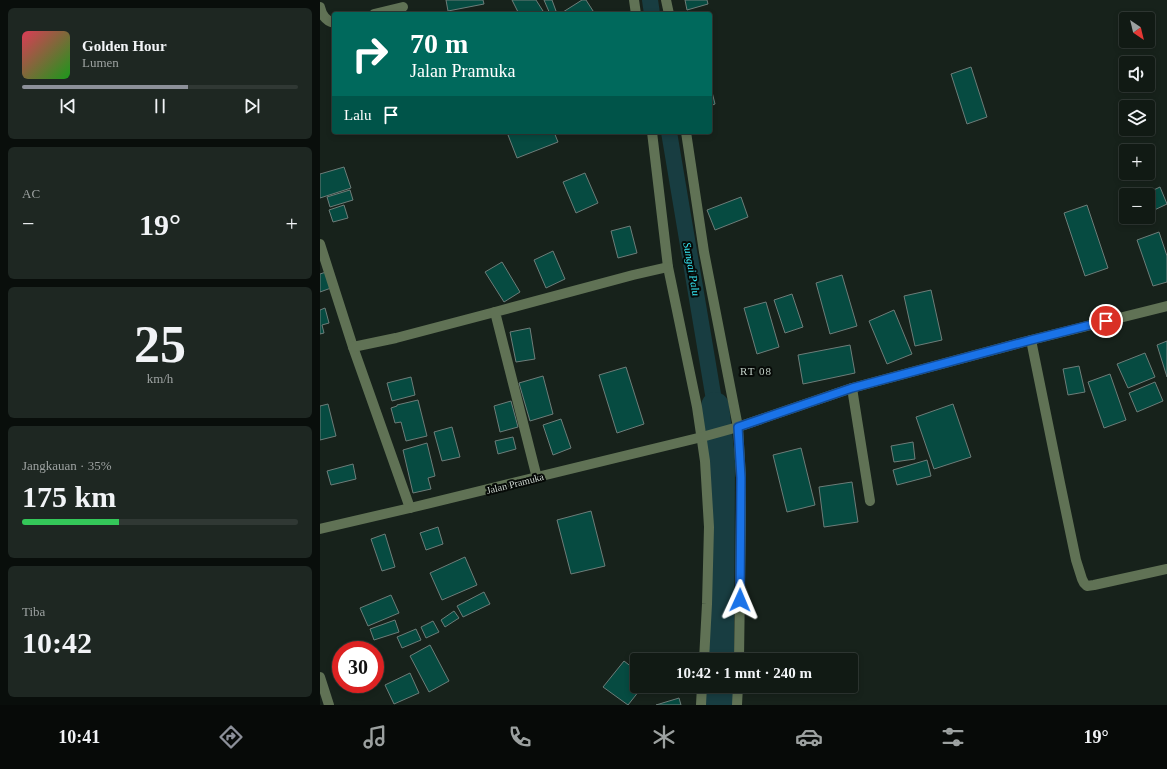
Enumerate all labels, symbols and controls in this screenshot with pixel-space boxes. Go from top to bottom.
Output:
north arrow [1119,12,1155,48]
map controls [1119,12,1155,224]
icon: right [344,28,396,80]
text: 70 m [410,28,468,59]
text: Golden Hour [82,38,167,54]
text: Lumen [82,55,119,70]
button: sound [1119,56,1155,92]
text: Jalan Pramuka [410,61,515,81]
icon: previous [57,95,79,117]
icon: pause [149,95,171,117]
icon: next [241,95,263,117]
button: layers [1119,100,1155,136]
icon: arrive [380,104,402,126]
text: Lalu [344,107,372,123]
button: + [1119,144,1155,180]
text: AC [22,186,40,201]
button: − [1119,188,1155,224]
text: 19° [139,208,181,241]
text: − [22,211,34,236]
text: + [286,211,298,236]
water label: Sungai Palu [681,241,703,297]
pin [1089,304,1123,338]
icon: arrive [1095,310,1117,332]
text: 25 [134,316,186,373]
district label: RT 08 [740,365,772,377]
text: km/h [147,371,173,386]
text: Jangkauan · 35% [22,458,112,473]
street label: Jalan Pramuka [485,471,545,496]
text: 175 km [22,480,116,513]
position arrow [719,579,761,621]
text: Tiba [22,604,45,619]
text: 10:42 [22,626,92,659]
speed limit sign: 30 [332,641,384,693]
text: 10:42 · 1 mnt · 240 m [676,665,812,681]
icon: directions [217,723,245,751]
icon: music [361,723,389,751]
icon: phone [506,723,534,751]
icon: climate [650,723,678,751]
icon: car [795,723,823,751]
icon: filters [939,723,967,751]
text: 10:41 [58,727,100,747]
text: 19° [1084,727,1109,747]

